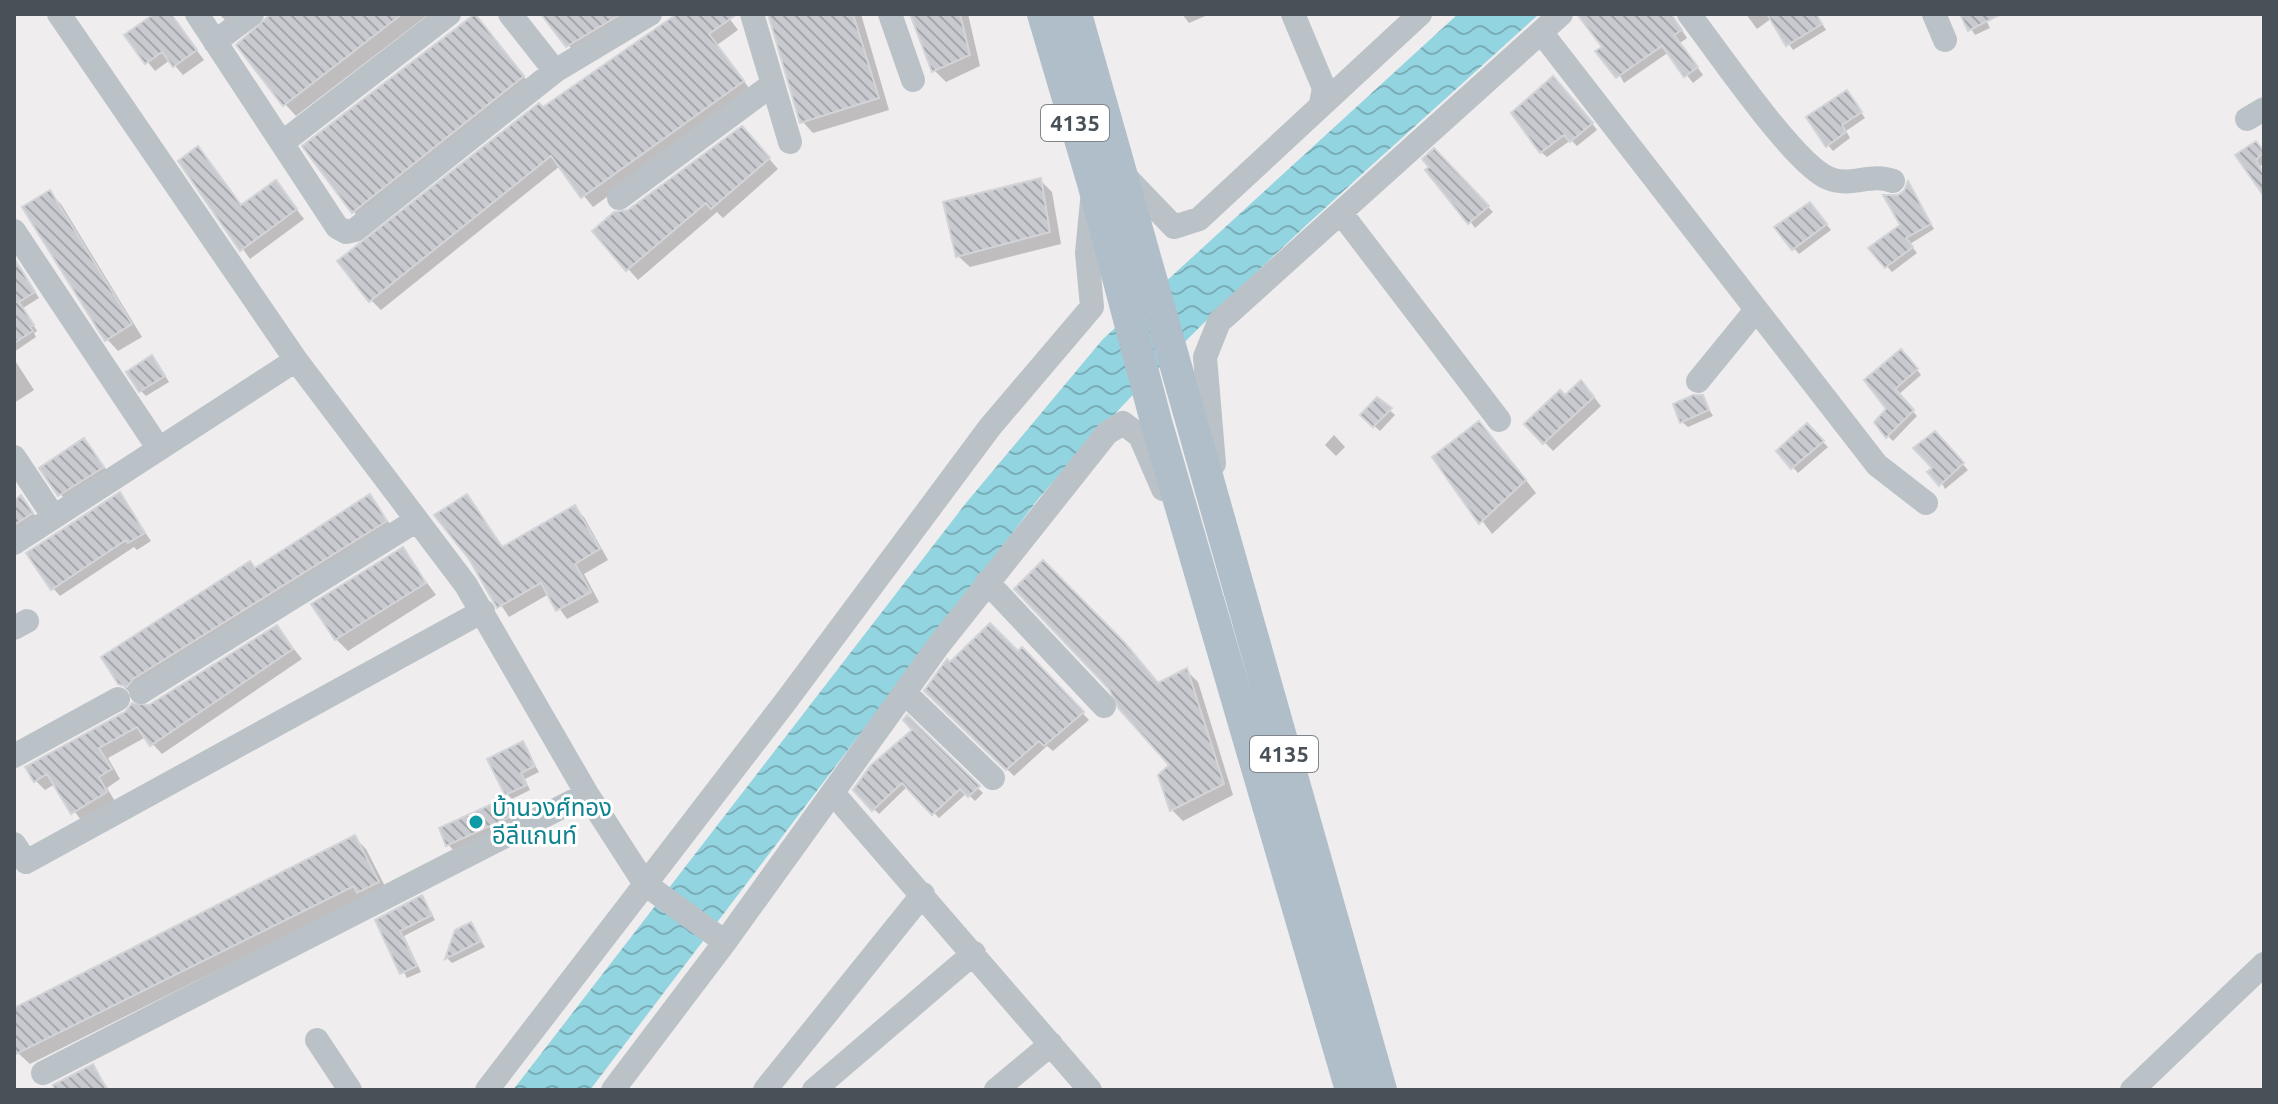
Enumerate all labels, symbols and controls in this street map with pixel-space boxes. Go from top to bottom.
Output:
road number: 4135 [1041,105,1109,141]
road number: 4135 [1250,736,1318,772]
place label: บ้านวงศ์ทอง อีลีแกนท์ [492,794,612,849]
marker: บ้านวงศ์ทอง อีลีแกนท์ [467,813,485,831]

